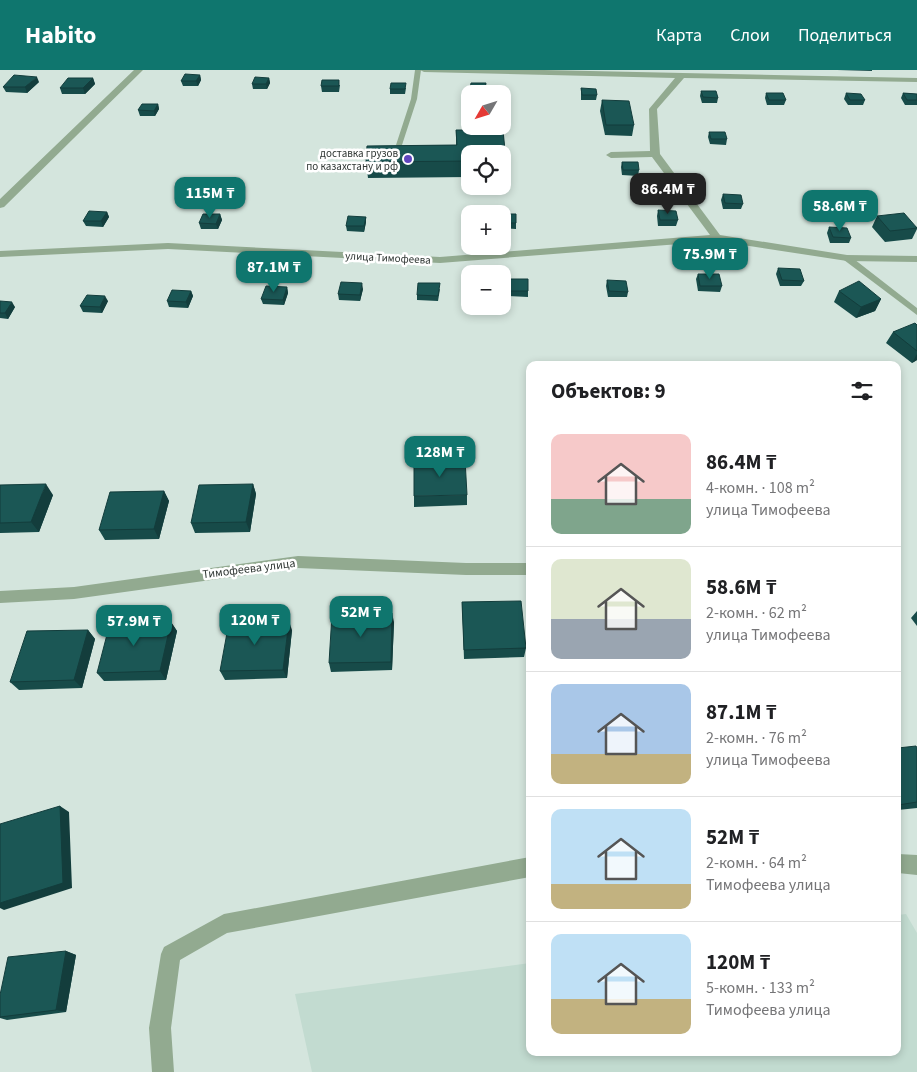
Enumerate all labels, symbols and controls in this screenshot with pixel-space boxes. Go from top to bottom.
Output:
text: Habito [25,18,96,53]
text: Карта [656,23,702,48]
text: Слои [730,23,770,48]
text: Поделиться [798,23,892,48]
north arrow [461,85,511,135]
map controls [461,85,511,315]
button: locate [461,145,511,195]
place label: доставка грузов по казахстану и рф [306,146,398,174]
marker: доставка грузов по казахстану и рф [402,153,414,165]
pin: 86.4M ₸ [622,172,714,215]
pin: 115M ₸ [169,176,251,219]
text: 86.4M ₸ [641,178,695,200]
text: 115M ₸ [185,182,235,204]
pin: 58.6M ₸ [794,190,886,232]
text: 58.6M ₸ [813,195,867,217]
button: + [461,205,511,255]
pin: 75.9M ₸ [664,238,756,280]
text: 75.9M ₸ [683,243,737,265]
street label: улица Тимофеева [345,248,431,268]
pin: 87.1M ₸ [228,250,320,293]
text: 87.1M ₸ [247,256,301,278]
button: − [461,265,511,315]
text: Объектов: 9 [551,376,666,406]
icon: filters [848,377,876,405]
pin: 128M ₸ [399,436,481,478]
text: 128M ₸ [415,441,465,463]
text: 86.4M ₸ [706,447,777,477]
icon: home [591,454,651,514]
text: 4-комн. · 108 m² [706,477,815,499]
text: улица Тимофеева [706,499,831,521]
street label: Тимофеева улица [202,555,296,583]
text: 58.6M ₸ [706,572,777,602]
icon: home [591,579,651,639]
pin: 52M ₸ [326,596,396,638]
text: 52M ₸ [341,601,381,623]
text: 2-комн. · 62 m² [706,602,807,624]
pin: 57.9M ₸ [88,604,180,647]
pin: 120M ₸ [214,604,296,646]
text: 120M ₸ [230,609,280,631]
text: 57.9M ₸ [107,610,161,632]
text: улица Тимофеева [706,624,831,646]
text: 87.1M ₸ [706,697,777,727]
icon: home [591,704,651,764]
text: 2-комн. · 76 m² [706,727,807,749]
text: улица Тимофеева [706,749,831,771]
text: 52M ₸ [706,822,759,852]
icon: home [591,829,651,889]
text: 2-комн. · 64 m² [706,852,807,874]
text: Тимофеева улица [706,874,831,896]
text: 120M ₸ [706,947,771,977]
icon: home [591,954,651,1014]
text: 5-комн. · 133 m² [706,977,815,999]
text: Тимофеева улица [706,999,831,1021]

